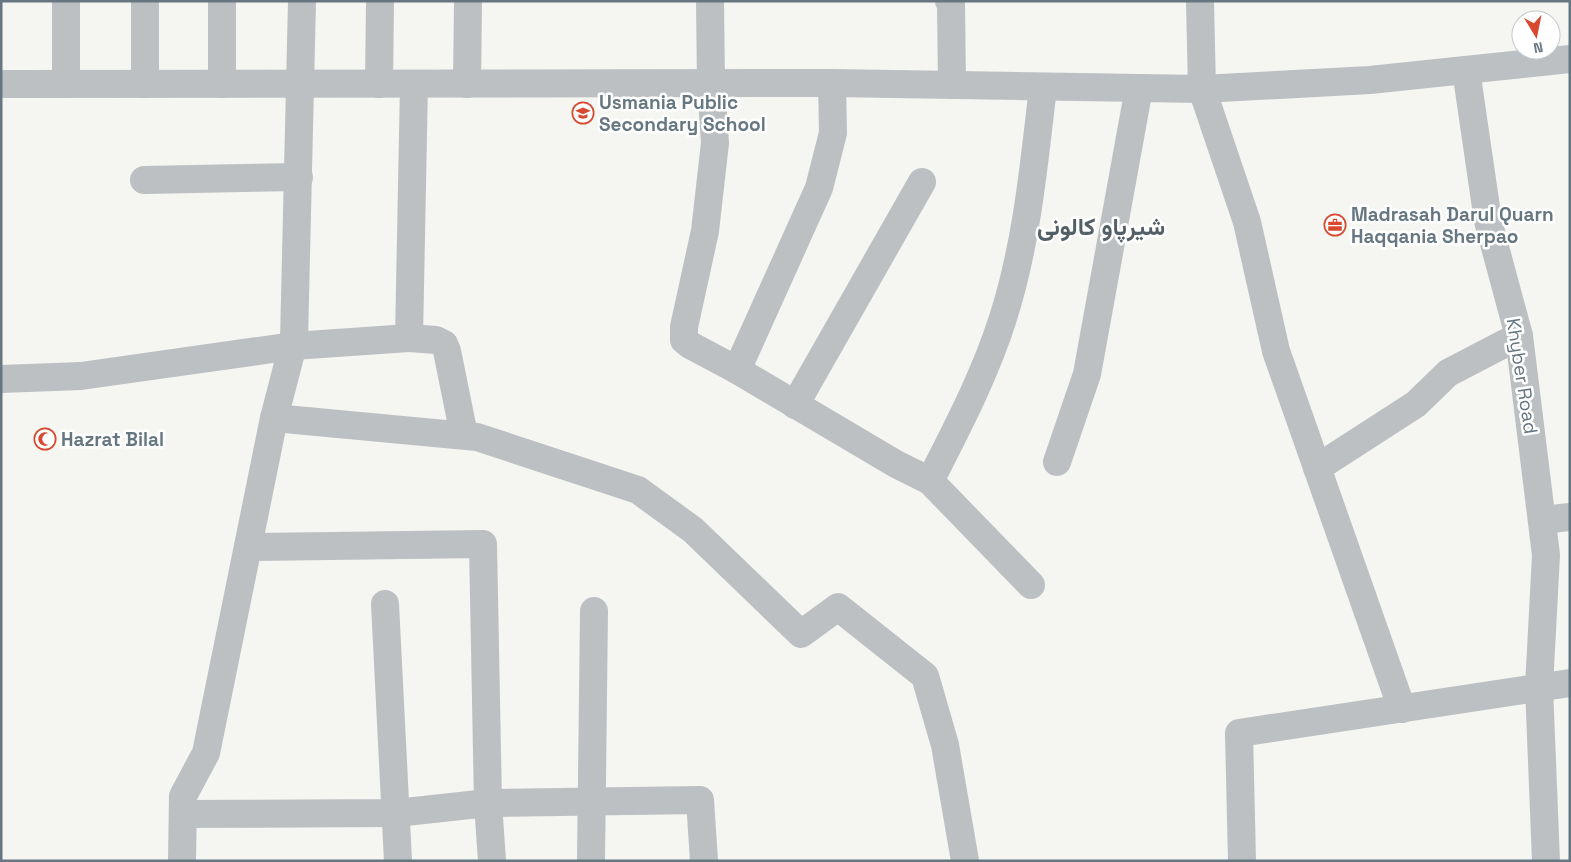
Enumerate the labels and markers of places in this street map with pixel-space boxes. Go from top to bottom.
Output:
place label: Usmania Public Secondary School [599,90,766,137]
school or university icon: Usmania Public Secondary School [571,101,595,125]
place label: Madrasah Darul Quarn Haqqania Sherpao [1351,202,1554,249]
office icon: Madrasah Darul Quarn Haqqania Sherpao [1323,213,1347,237]
mosque icon: Hazrat Bilal [33,427,57,451]
place label: Hazrat Bilal [61,427,164,452]

